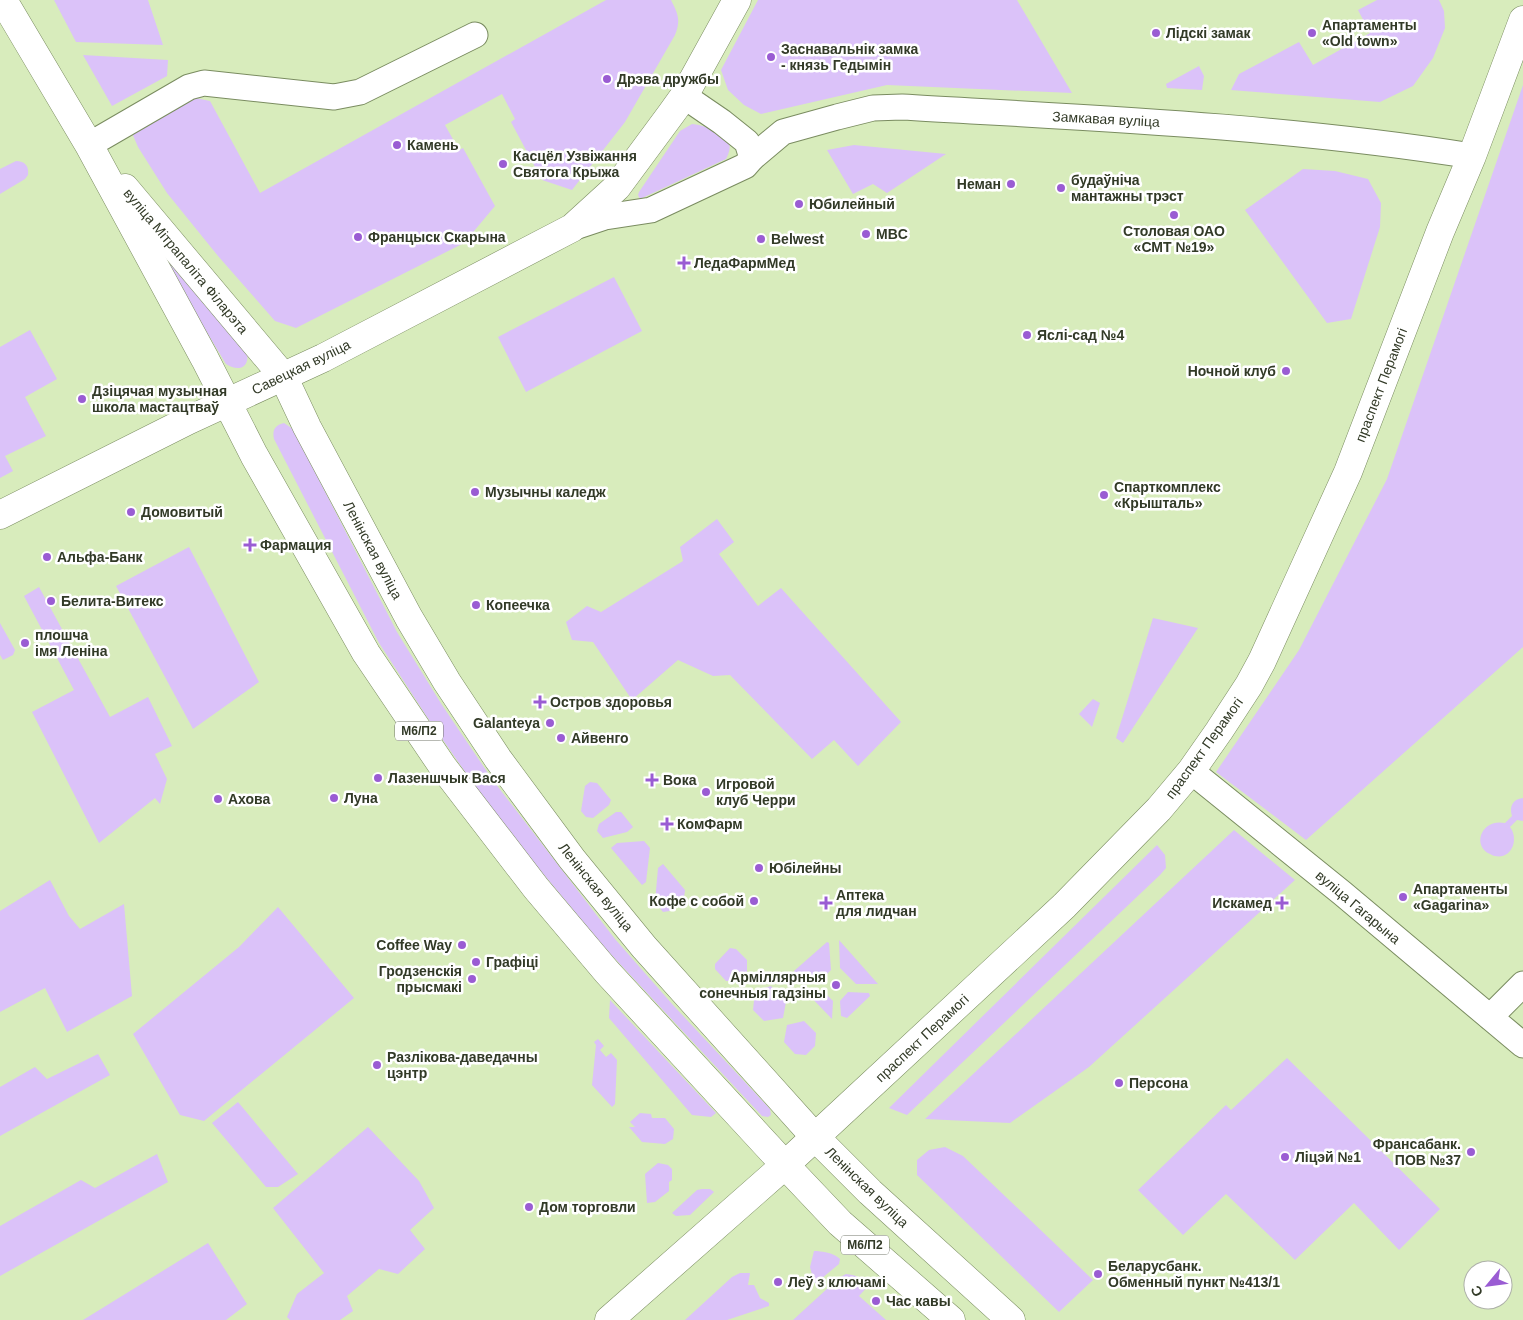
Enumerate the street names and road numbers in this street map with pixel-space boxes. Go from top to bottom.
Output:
street label: Замкавая вуліца [1052,108,1160,130]
street label: вуліца Мітрапаліта Філарэта [121,185,252,337]
street label: праспект Перамогі [1352,326,1410,444]
street label: Савецкая вуліца [249,336,353,398]
street label: Ленінская вуліца [340,498,406,602]
street label: праспект Перамогі [1162,694,1246,802]
road number: М6/П2 [395,721,443,740]
street label: Ленінская вуліца [555,840,637,935]
street label: вуліца Гагарына [1313,867,1404,947]
street label: праспект Перамогі [872,991,972,1085]
street label: Ленінская вуліца [822,1143,912,1231]
road number: М6/П2 [841,1236,889,1254]

